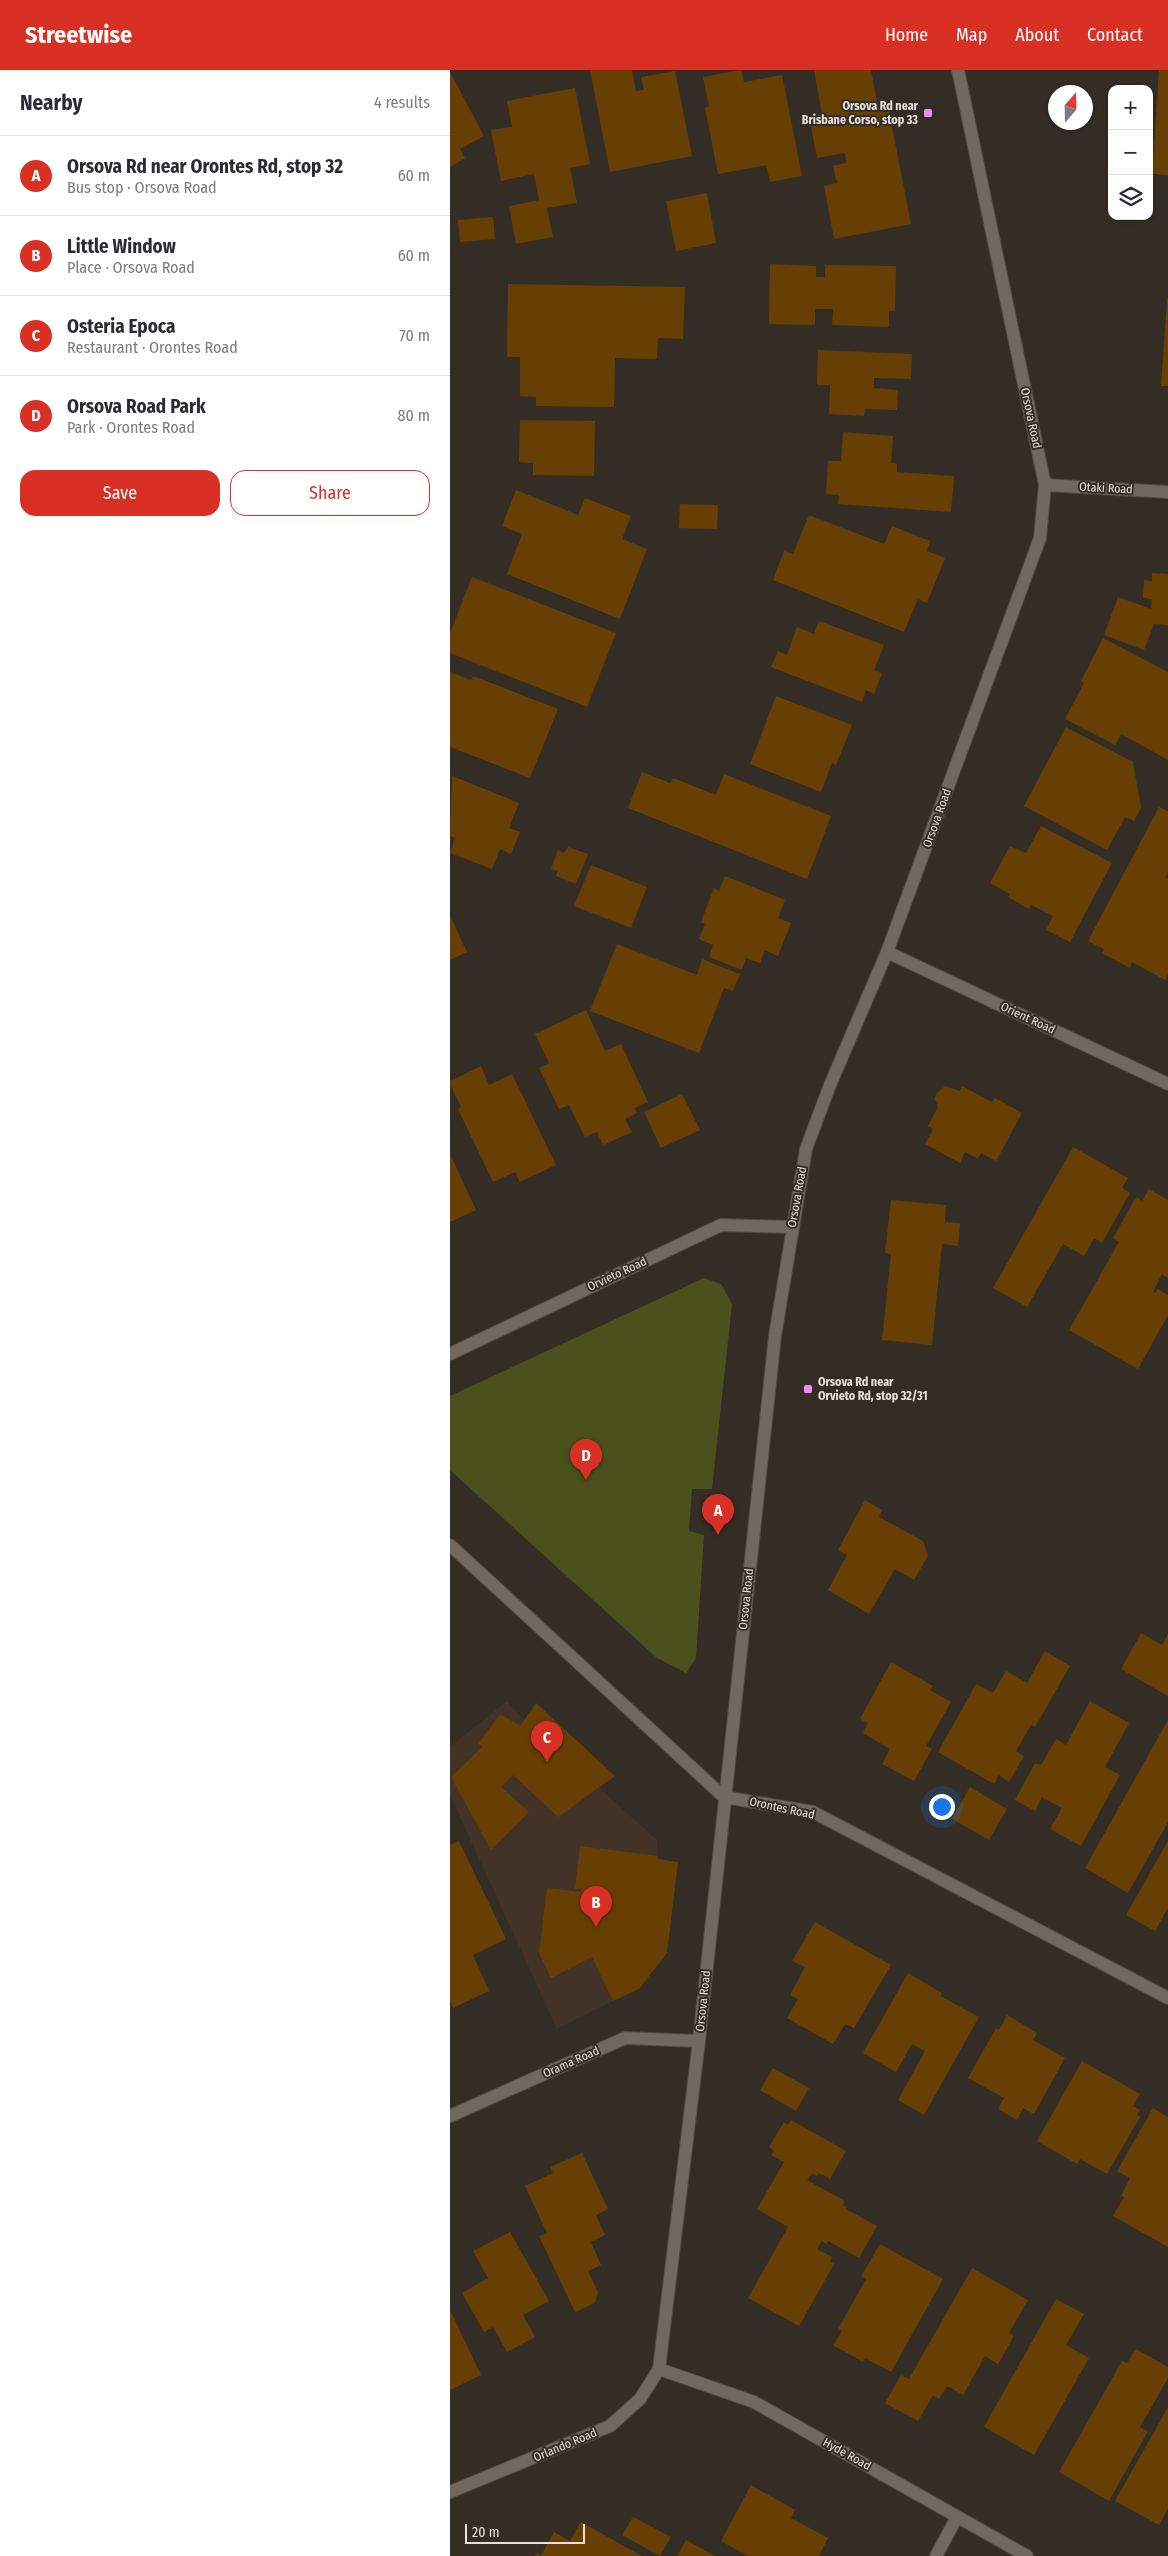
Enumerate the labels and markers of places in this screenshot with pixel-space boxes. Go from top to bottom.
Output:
place label: Orsova Rd near Brisbane Corso, stop 33 [802,99,919,127]
marker: Orsova Rd near Brisbane Corso, stop 33 [922,107,934,119]
place label: Orsova Rd near Orvieto Rd, stop 32/31 [818,1375,928,1403]
marker: Orsova Rd near Orvieto Rd, stop 32/31 [802,1383,814,1395]
pin: D [570,1439,602,1480]
pin: A [702,1494,734,1535]
pin: C [531,1721,563,1762]
pin: B [580,1886,612,1927]

